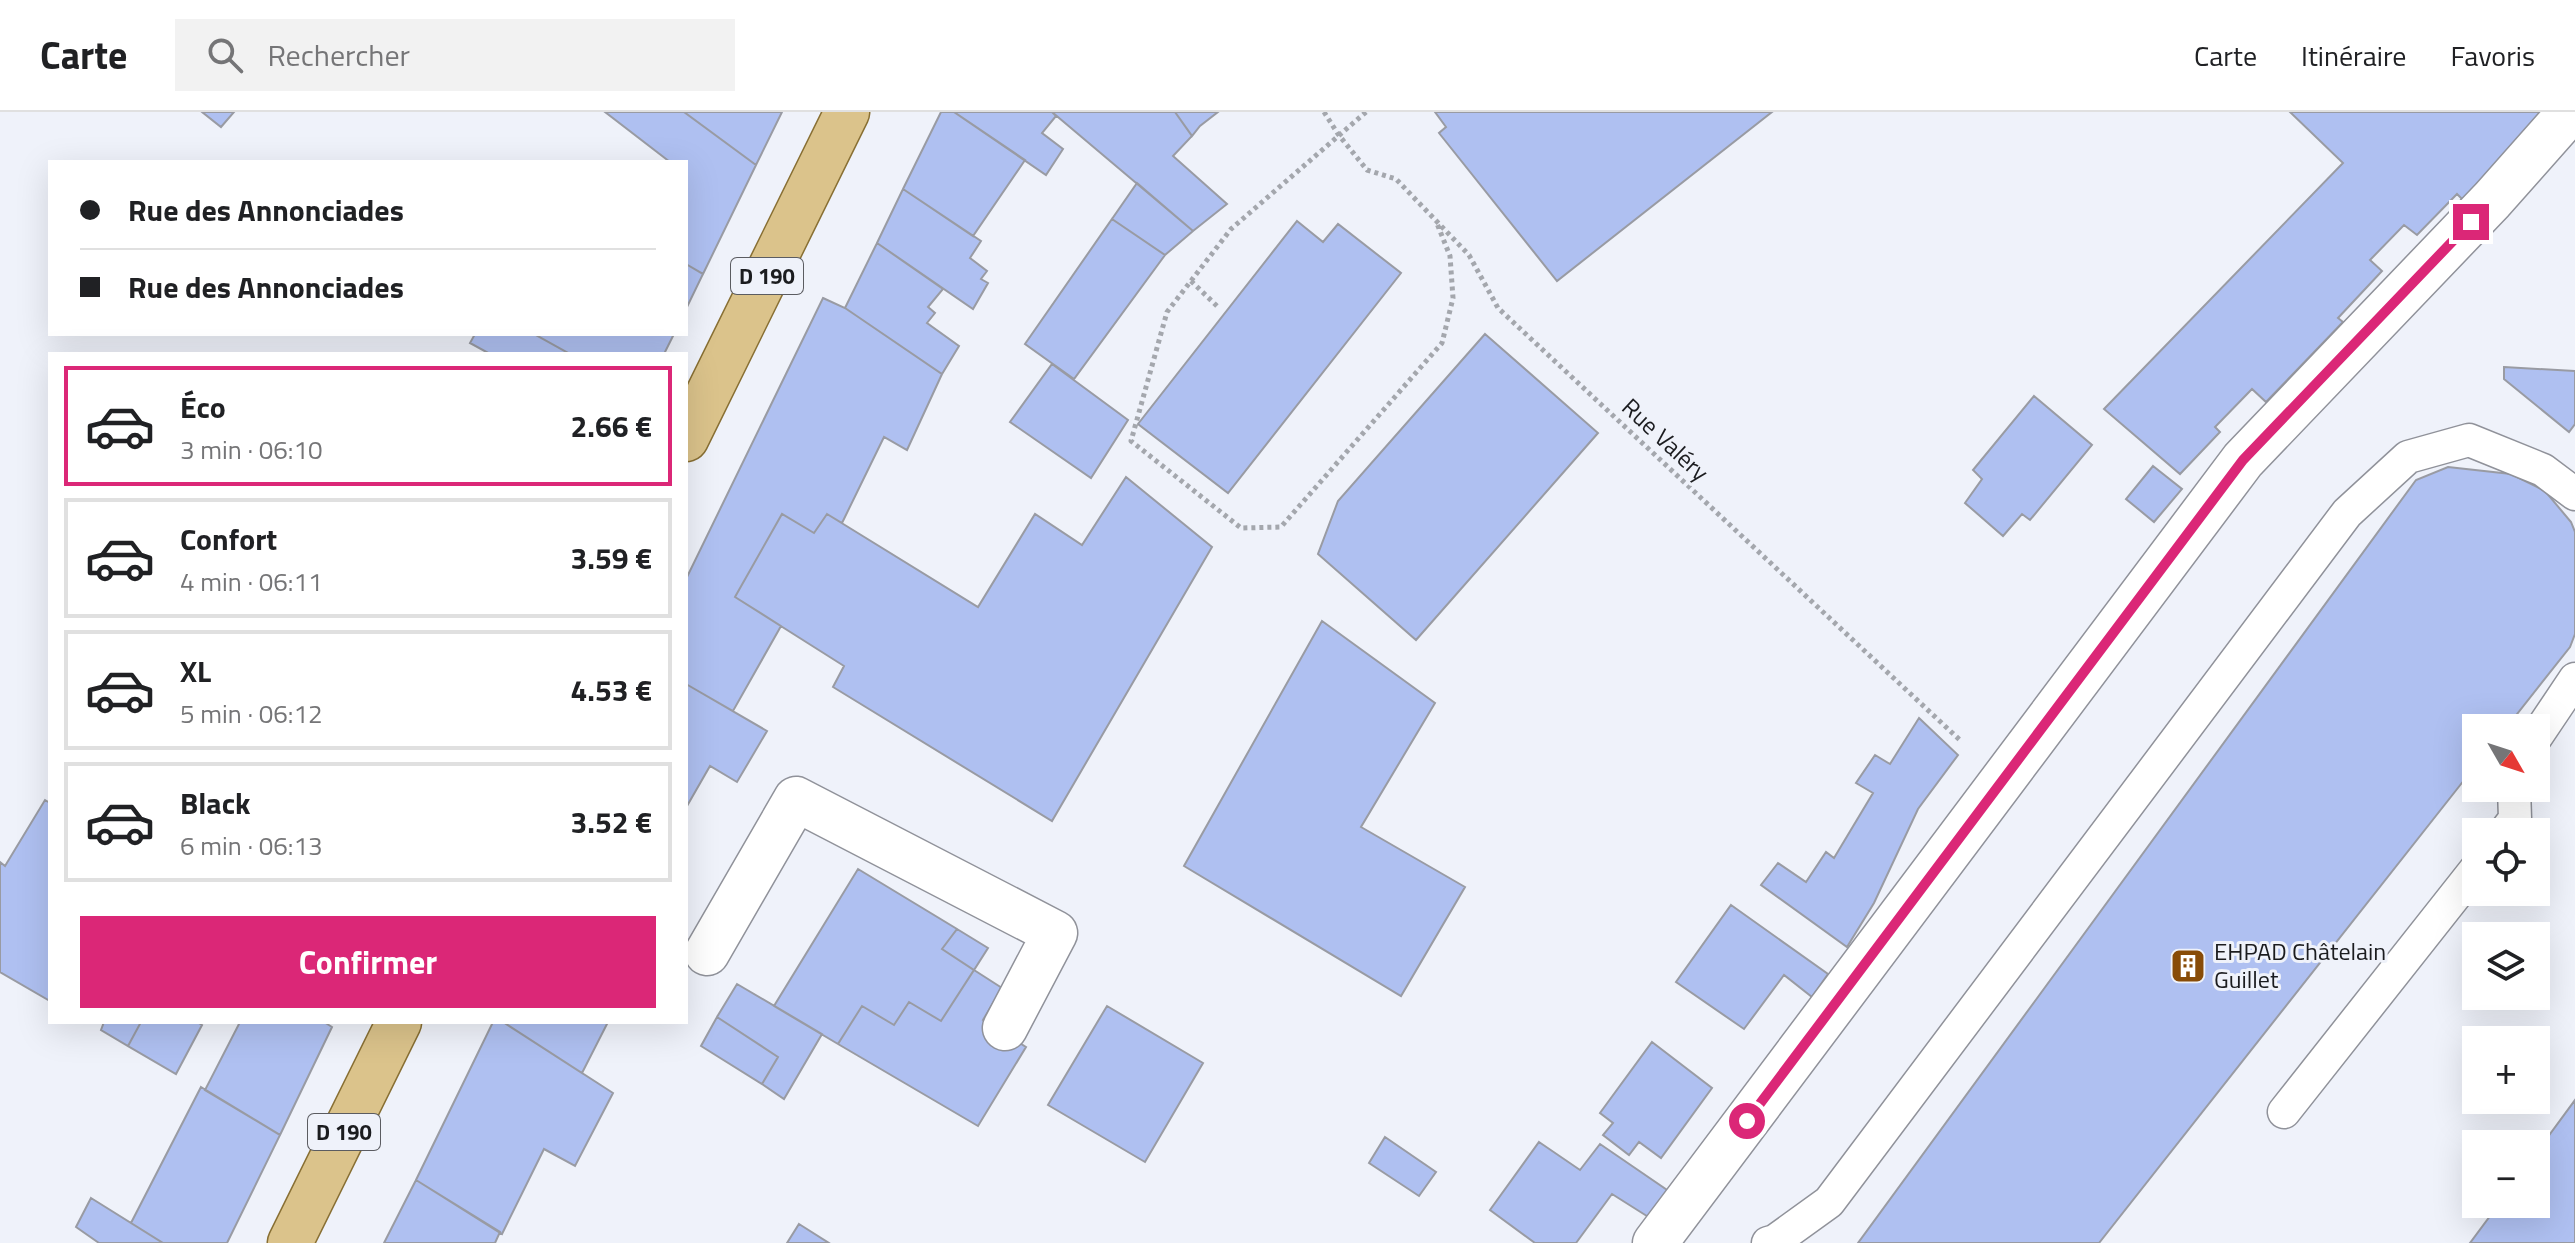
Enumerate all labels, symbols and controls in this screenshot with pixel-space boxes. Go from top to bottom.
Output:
search box [175,19,735,91]
text: Carte [40,26,127,84]
text: Rechercher [267,32,410,78]
icon: search [203,33,247,77]
text: Carte [2194,34,2257,77]
text: Itinéraire [2301,34,2406,77]
text: Favoris [2450,34,2535,77]
text: Rue des Annonciades [128,187,404,233]
route end [2453,204,2489,240]
road number: D 190 [731,258,803,294]
text: Rue des Annonciades [128,264,404,310]
text: Éco [180,384,226,430]
street label: Rue Valéry [1614,389,1718,489]
icon: car [84,390,156,462]
text: 2.66 € [571,403,652,449]
text: 3 min · 06:10 [180,430,323,469]
text: Confort [180,516,277,562]
icon: car [84,522,156,594]
text: 3.59 € [571,535,652,581]
text: 4 min · 06:11 [180,562,323,601]
text: XL [180,648,211,694]
icon: car [84,654,156,726]
text: 4.53 € [571,667,652,713]
text: 5 min · 06:12 [180,694,323,733]
north arrow [2462,714,2550,802]
map controls [2462,714,2550,1218]
text: Black [180,780,251,826]
icon: car [84,786,156,858]
text: 3.52 € [571,799,652,845]
button: locate [2462,818,2550,906]
text: 6 min · 06:13 [180,826,323,865]
button: Confirmer [80,916,656,1008]
button: layers [2462,922,2550,1010]
place label: EHPAD Châtelain Guillet [2214,933,2386,997]
building icon: EHPAD Châtelain Guillet [2169,947,2207,985]
button: + [2462,1026,2550,1114]
route start [1729,1103,1765,1139]
road number: D 190 [308,1114,380,1150]
button: − [2462,1130,2550,1218]

